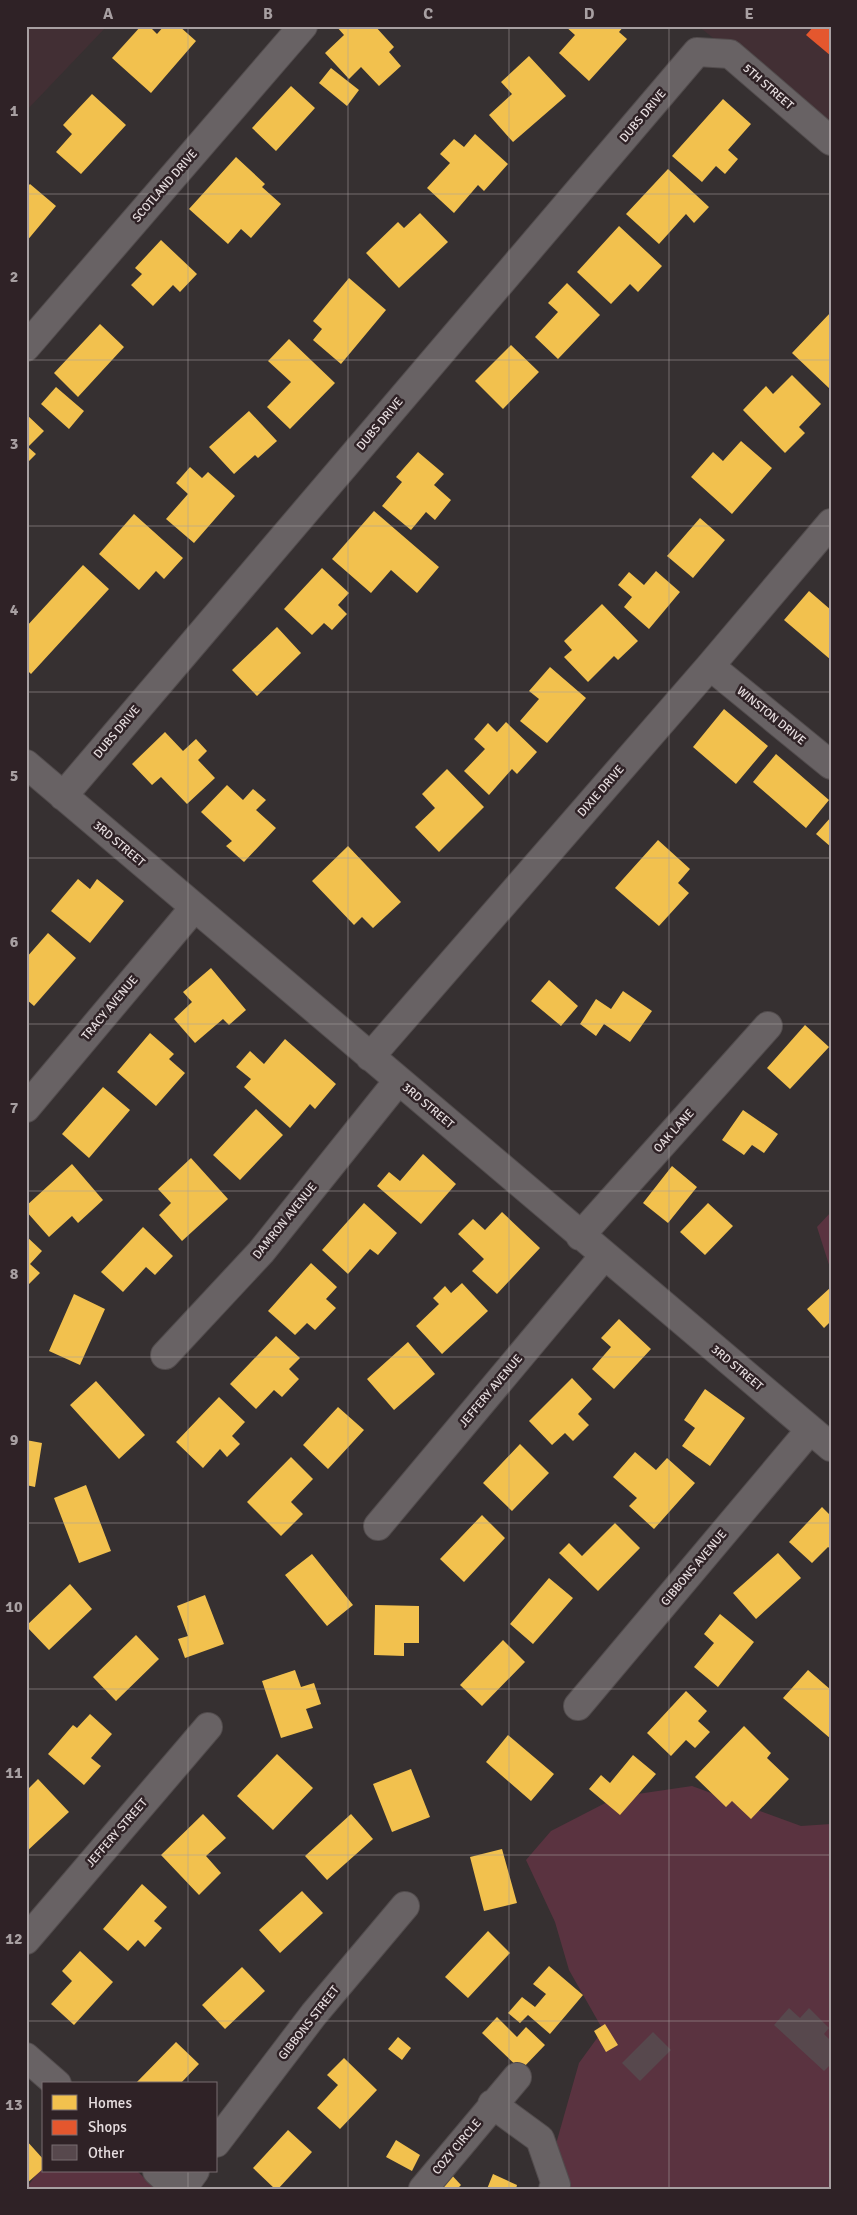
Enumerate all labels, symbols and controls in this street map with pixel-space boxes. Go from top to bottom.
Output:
text: A [103,4,114,24]
text: B [263,4,273,24]
text: C [423,4,433,24]
text: D [584,4,595,24]
text: E [744,4,754,24]
street label: 5TH STREET [740,61,796,113]
street label: DUBS DRIVE [617,86,670,146]
text: 1 [10,101,19,121]
street label: SCOTLAND DRIVE [129,146,201,225]
text: 2 [10,267,18,287]
street label: DUBS DRIVE [354,394,407,454]
text: 3 [10,434,18,454]
text: 4 [10,600,19,620]
street label: WINSTON DRIVE [733,684,809,749]
street label: DUBS DRIVE [91,702,144,762]
street label: DIXIE DRIVE [575,762,628,820]
text: 5 [10,766,18,786]
street label: 3RD STREET [90,818,148,870]
text: 6 [10,932,19,952]
street label: TRACY AVENUE [79,973,141,1043]
street label: 3RD STREET [399,1080,457,1132]
text: 7 [10,1098,19,1118]
street label: OAK LANE [651,1106,698,1156]
street label: DAMRON AVENUE [250,1180,320,1262]
text: 8 [10,1264,19,1284]
street label: 3RD STREET [708,1342,766,1394]
street label: JEFFERY AVENUE [456,1351,526,1430]
text: 9 [10,1430,19,1450]
street label: GIBBONS AVENUE [658,1527,730,1609]
text: 10 [5,1597,23,1617]
text: 11 [5,1763,23,1783]
street label: JEFFERY STREET [83,1796,151,1870]
text: 12 [5,1929,23,1949]
street label: GIBBONS STREET [275,1983,343,2063]
legend [42,2082,218,2172]
text: Homes [88,2094,132,2112]
text: 13 [5,2095,23,2115]
street label: COZY CIRCLE [429,2116,485,2178]
text: Shops [88,2118,127,2136]
text: Other [88,2144,125,2162]

